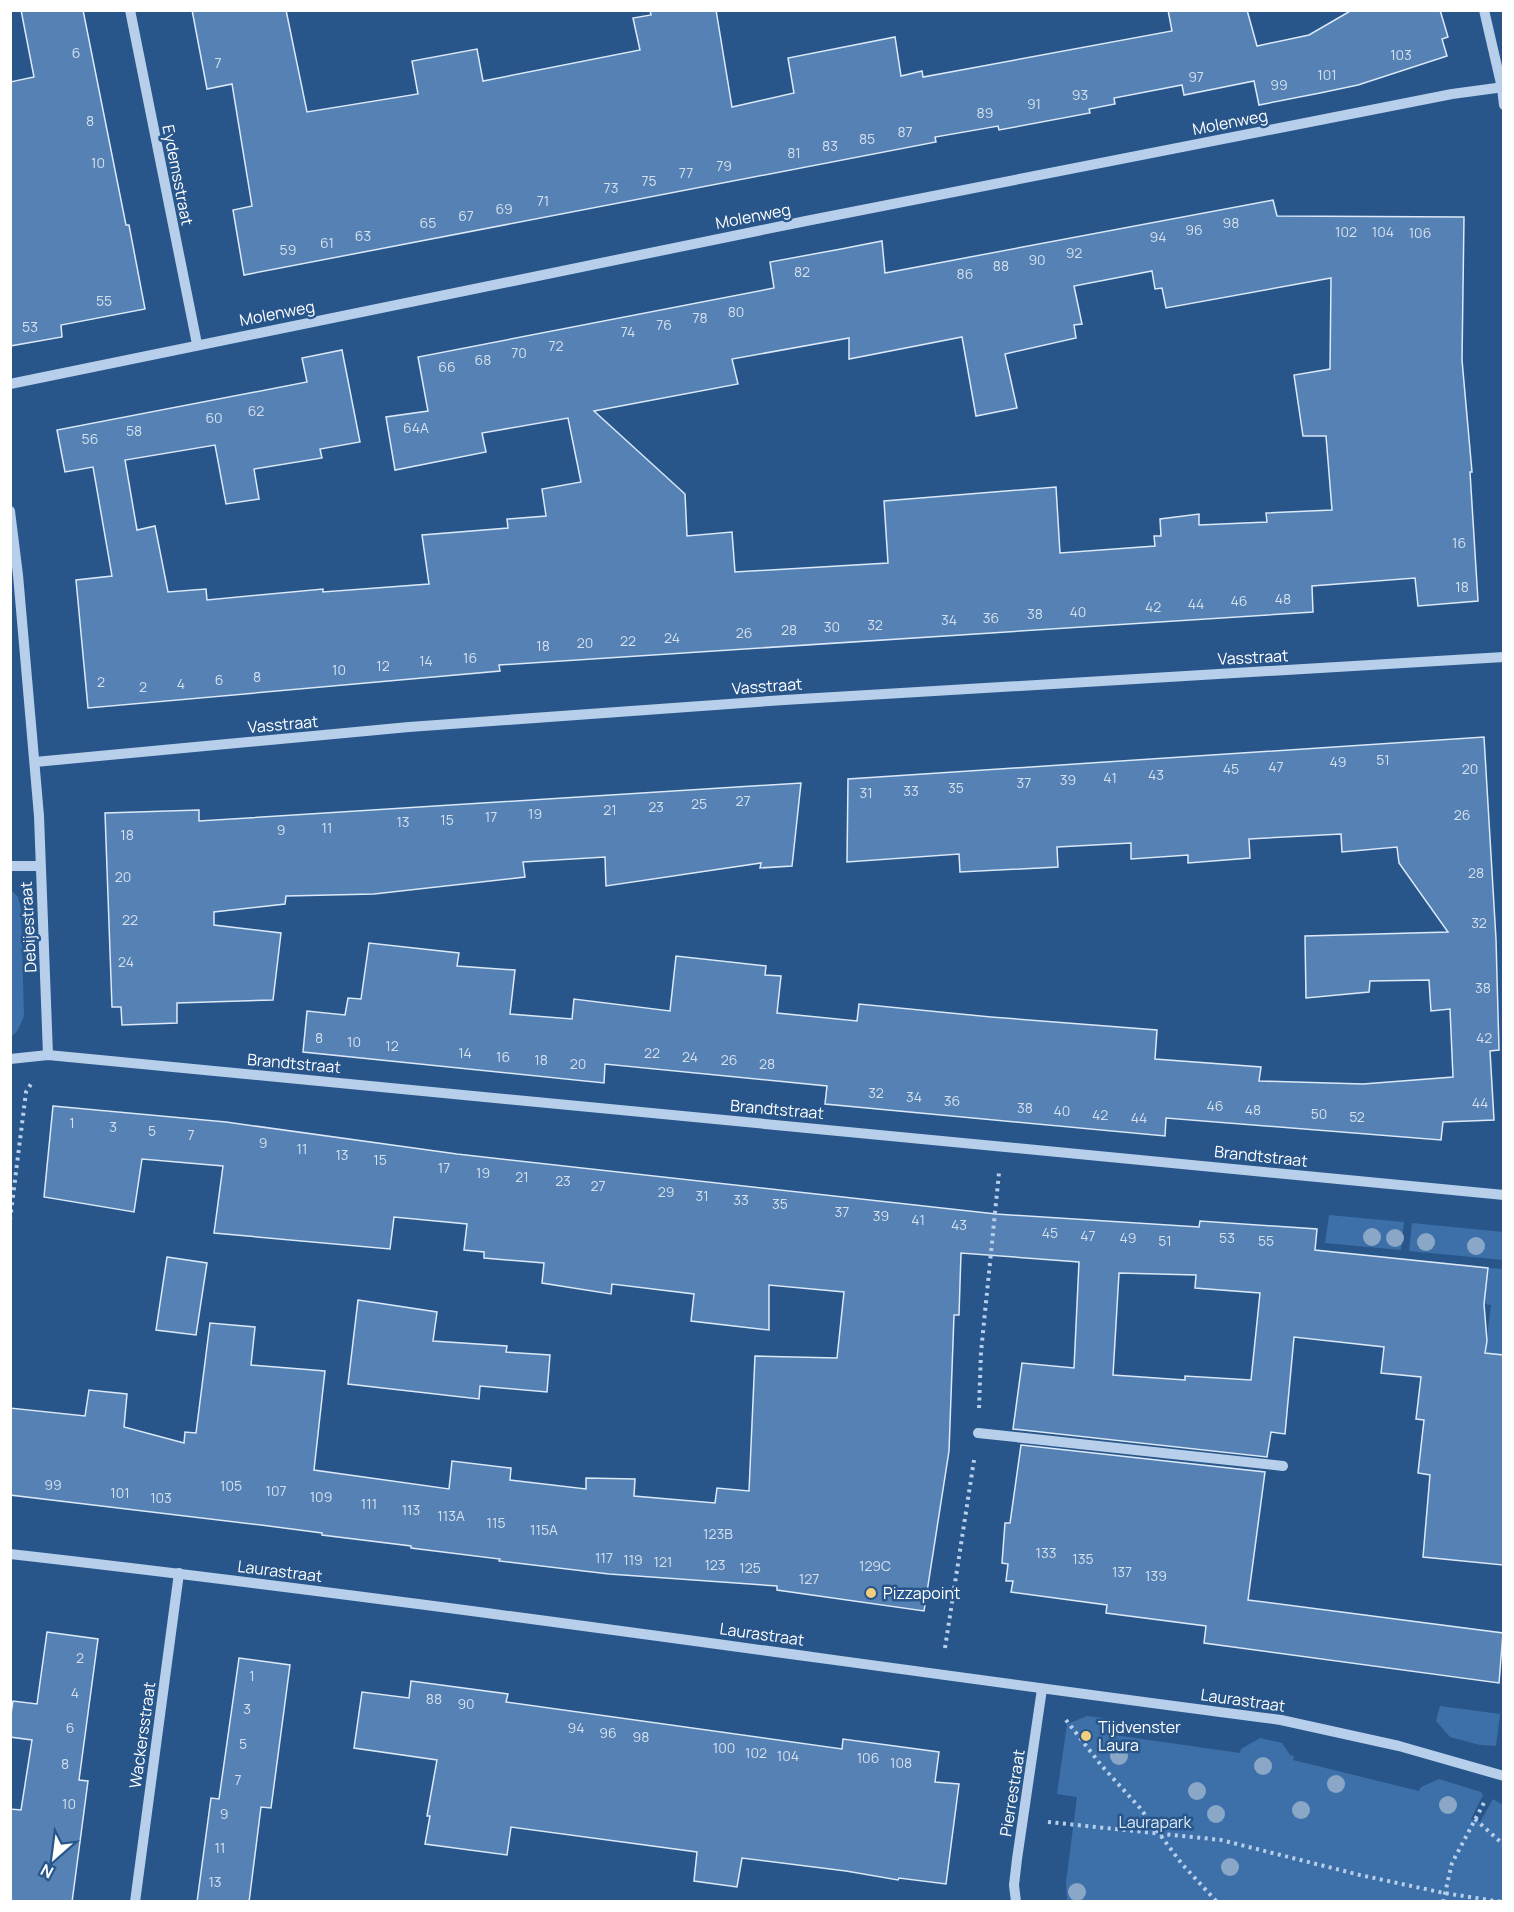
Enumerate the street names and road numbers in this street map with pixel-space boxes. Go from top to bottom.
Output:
street label: Molenweg [1191,104,1269,140]
street label: Eydemsstraat [157,123,199,227]
street label: Molenweg [714,198,792,234]
street label: Molenweg [238,295,316,331]
street label: Vasstraat [1217,644,1289,670]
street label: Vasstraat [731,673,803,699]
street label: Vasstraat [247,710,319,738]
street label: Debijestraat [15,881,41,973]
street label: Brandtstraat [246,1048,342,1078]
street label: Brandtstraat [729,1094,825,1124]
street label: Brandtstraat [1213,1140,1309,1172]
street label: Laurastraat [236,1555,324,1587]
street label: Laurastraat [718,1617,806,1651]
street label: Wackersstraat [124,1680,160,1790]
street label: Laurastraat [1199,1683,1287,1717]
street label: Pierrestraat [994,1748,1030,1838]

